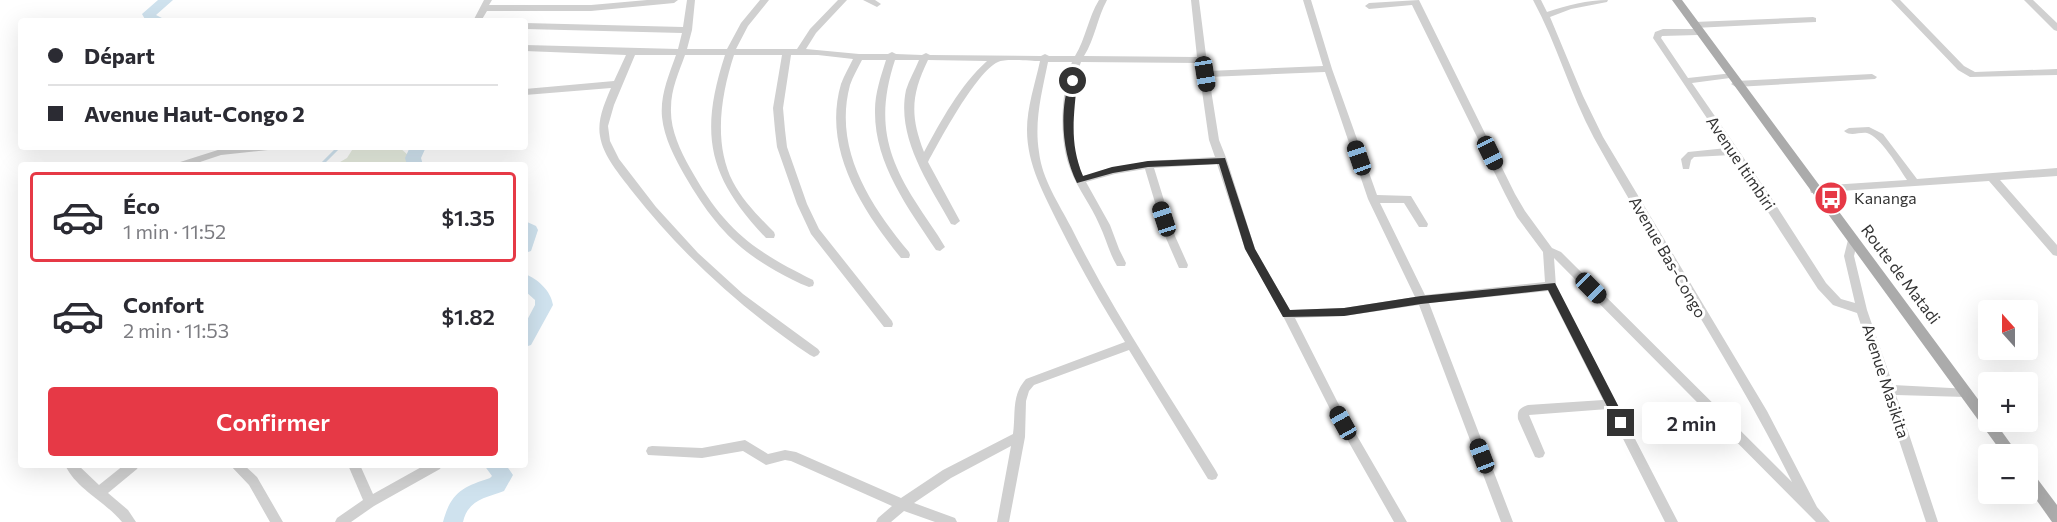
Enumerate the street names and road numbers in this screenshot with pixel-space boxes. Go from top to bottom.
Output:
street label: Avenue Itimbiri [1703,112,1780,213]
street label: Avenue Bas-Congo [1626,193,1711,321]
street label: Route de Matadi [1858,220,1945,327]
street label: Avenue Masikita [1859,321,1914,440]

